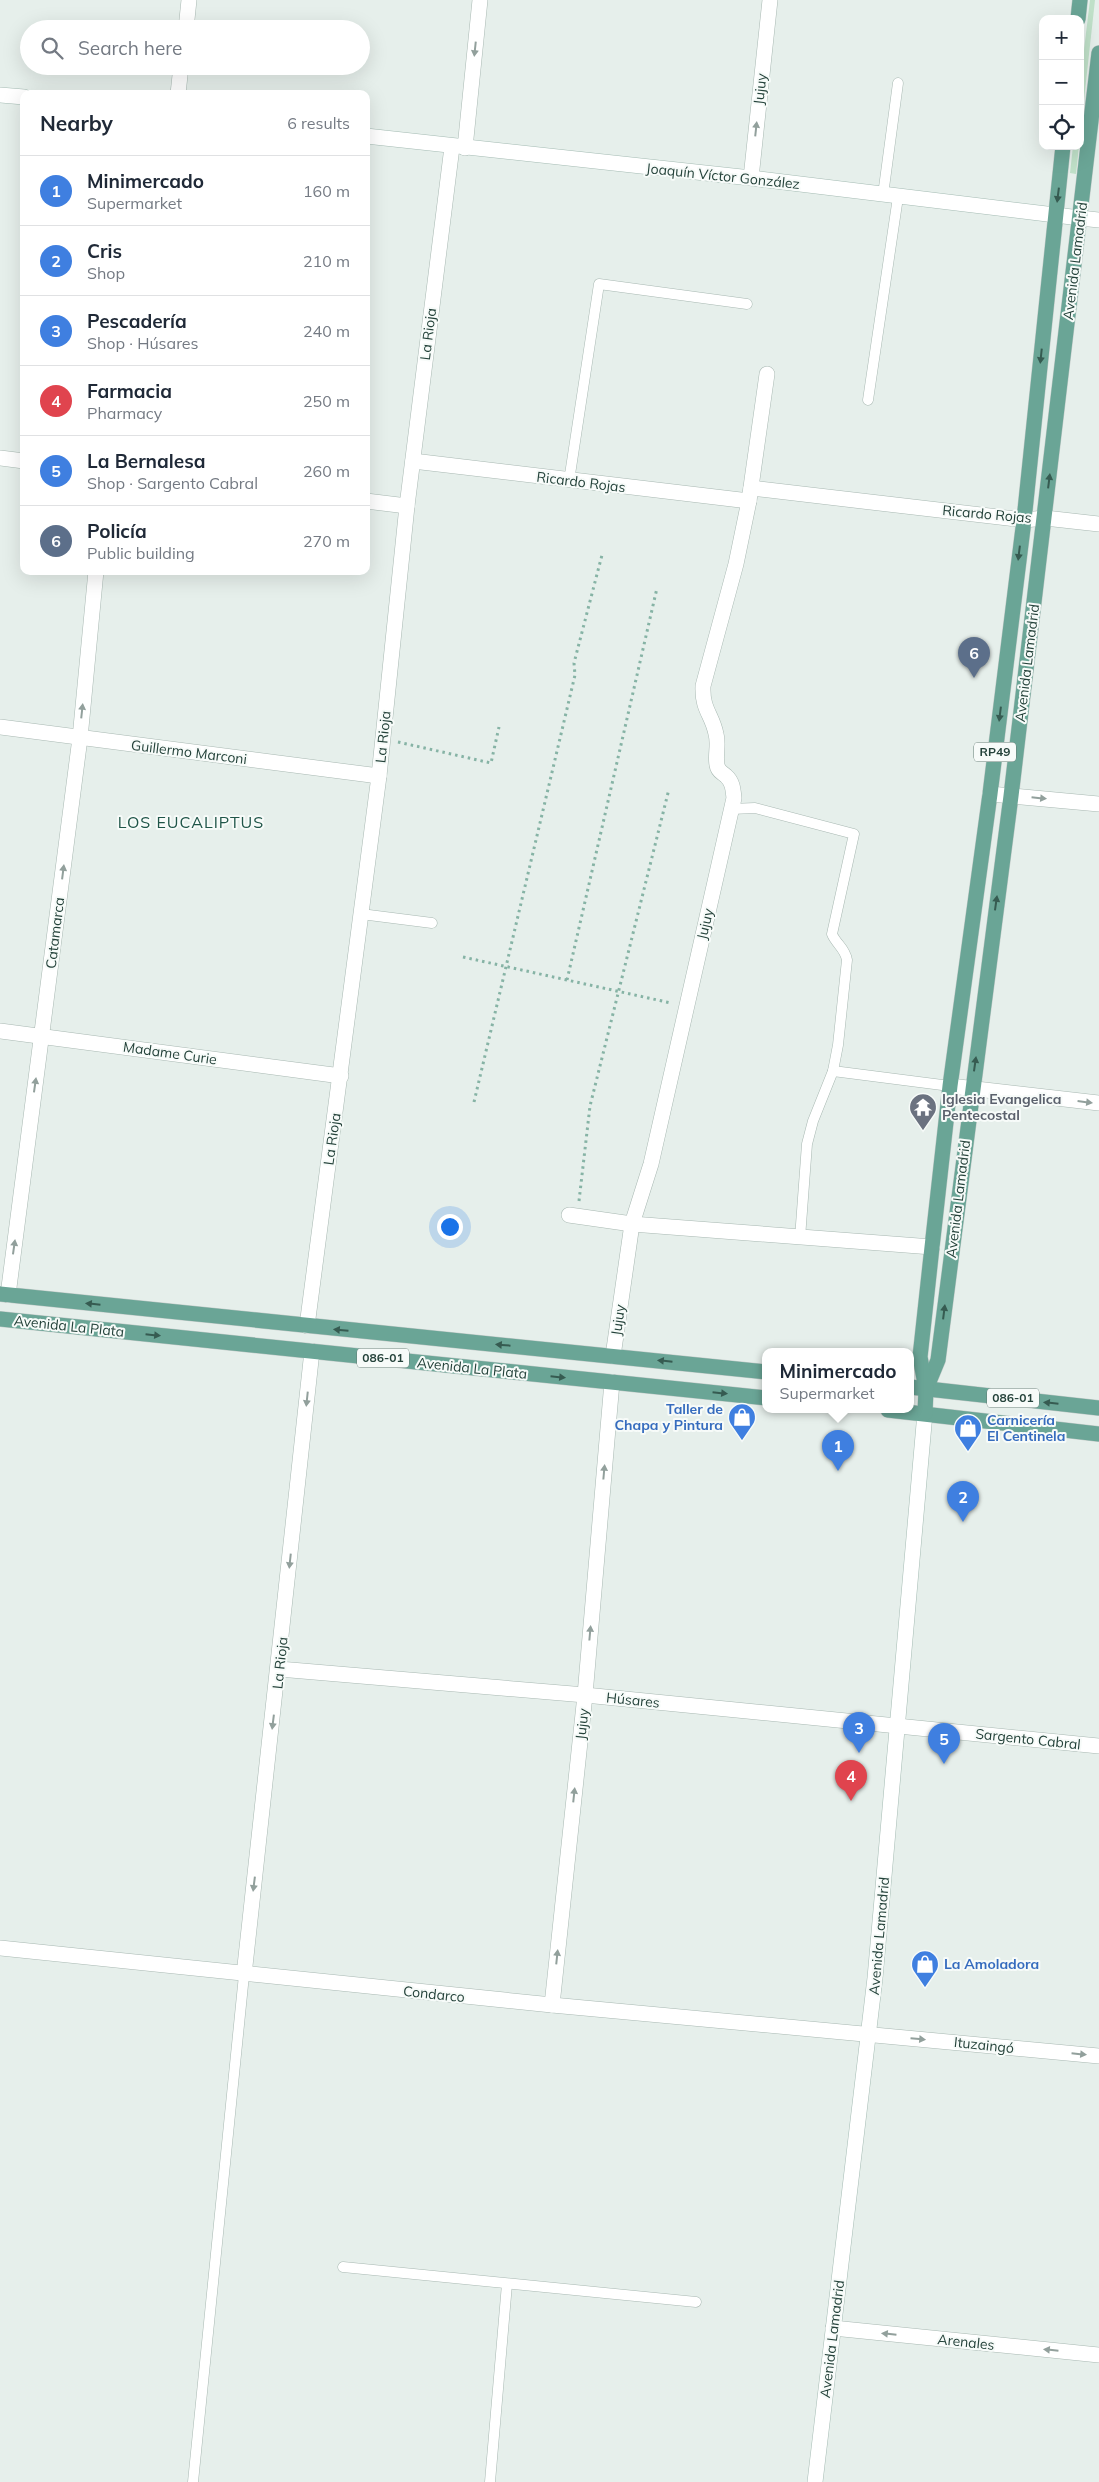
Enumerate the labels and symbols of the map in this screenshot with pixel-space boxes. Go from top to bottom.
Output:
one-way arrow [471,41,479,57]
street label: Jujuy [749,72,771,106]
one-way arrow [752,121,760,137]
street label: Joaquín Víctor González [645,159,801,193]
one-way arrow [1054,187,1062,203]
street label: Avenida Lamadrid [1059,201,1091,321]
street label: La Rioja [416,307,440,361]
one-way arrow [1036,349,1044,365]
street label: Ricardo Rojas [535,468,627,496]
one-way arrow [1045,473,1053,489]
street label: Ricardo Rojas [942,501,1032,527]
one-way arrow [1015,545,1023,561]
street label: Avenida Lamadrid [1011,603,1043,723]
pin: 6 [958,637,990,678]
one-way arrow [78,703,86,719]
one-way arrow [996,706,1004,722]
street label: La Rioja [371,710,395,764]
street label: Guillermo Marconi [130,736,248,768]
road number: RP49 [974,742,1016,762]
one-way arrow [1031,795,1047,803]
district label: LOS EUCALIPTUS [118,812,264,832]
one-way arrow [59,864,67,880]
one-way arrow [992,894,1000,910]
street label: Catamarca [42,896,68,970]
street label: Jujuy [693,906,717,941]
street label: Madame Curie [122,1038,218,1068]
one-way arrow [971,1056,979,1072]
one-way arrow [32,1077,40,1093]
place label: Iglesia Evangelica Pentecostal [942,1090,1061,1124]
temple icon: Iglesia Evangelica Pentecostal [908,1092,938,1131]
one-way arrow [1078,1098,1094,1106]
street label: La Rioja [319,1112,345,1166]
street label: Avenida Lamadrid [942,1139,974,1259]
your location [437,1214,463,1240]
one-way arrow [10,1238,18,1254]
one-way arrow [84,1300,100,1308]
street label: Jujuy [607,1303,629,1337]
one-way arrow [940,1304,948,1320]
street label: Avenida La Plata [13,1311,125,1341]
one-way arrow [333,1325,349,1333]
one-way arrow [145,1331,161,1339]
one-way arrow [495,1341,511,1349]
road number: 086-01 [357,1349,409,1368]
street label: Avenida La Plata [416,1353,528,1383]
one-way arrow [657,1357,673,1365]
one-way arrow [551,1373,567,1381]
one-way arrow [712,1389,728,1397]
road number: 086-01 [987,1389,1039,1408]
one-way arrow [303,1391,311,1407]
one-way arrow [1042,1399,1058,1407]
place label: Taller de Chapa y Pintura [614,1400,723,1434]
shop icon: Taller de Chapa y Pintura [727,1402,757,1441]
place label: Carnicería El Centinela [987,1411,1065,1445]
shop icon: Carnicería El Centinela [953,1413,983,1452]
pin: 1 [822,1430,854,1471]
one-way arrow [600,1463,608,1479]
pin: 2 [947,1481,979,1522]
one-way arrow [286,1553,294,1569]
one-way arrow [587,1625,595,1641]
street label: La Rioja [268,1636,292,1690]
street label: Húsares [605,1688,661,1712]
street label: Jujuy [571,1707,593,1741]
pin: 3 [843,1712,875,1753]
one-way arrow [269,1715,277,1731]
pin: 5 [928,1723,960,1764]
street label: Sargento Cabral [974,1725,1082,1753]
pin: 4 [835,1760,867,1801]
one-way arrow [571,1787,579,1803]
one-way arrow [250,1876,258,1892]
street label: Avenida Lamadrid [865,1876,893,1996]
one-way arrow [553,1948,561,1964]
shop icon: La Amoladora [910,1949,940,1988]
place label: La Amoladora [944,1955,1039,1973]
street label: Condarco [402,1982,466,2006]
street label: Ituzaingó [953,2033,1015,2057]
one-way arrow [910,2035,926,2043]
one-way arrow [1072,2051,1088,2059]
street label: Avenida Lamadrid [816,2279,848,2399]
one-way arrow [881,2330,897,2338]
street label: Arenales [937,2330,996,2354]
one-way arrow [1042,2346,1058,2354]

